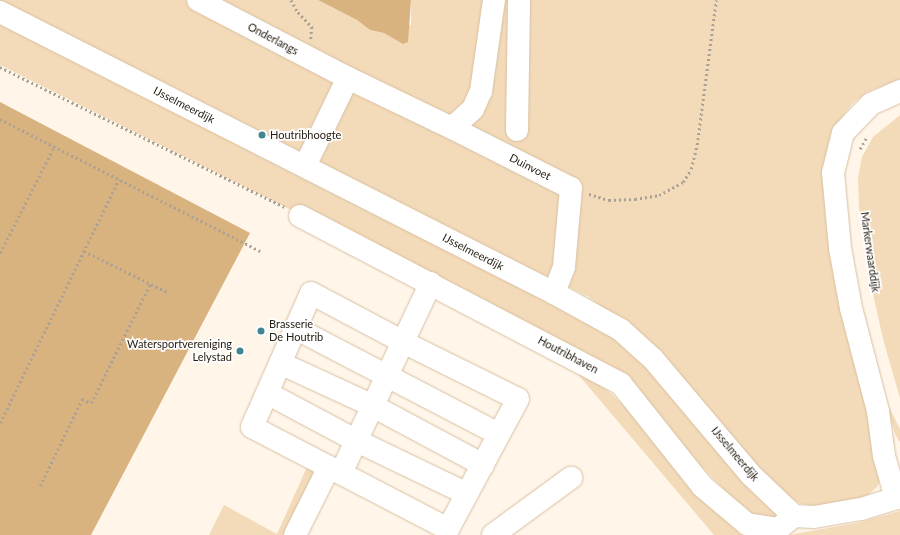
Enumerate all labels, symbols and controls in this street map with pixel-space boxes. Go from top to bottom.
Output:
street label: Onderlangs [245,20,301,58]
street label: IJsselmeerdijk [151,84,217,126]
place label: Houtribhoogte [270,128,341,142]
marker: Houtribhoogte [257,130,267,140]
street label: Duinvoet [507,151,553,183]
street label: Markerwaarddijk [858,211,882,293]
street label: IJsselmeerdijk [440,231,506,273]
place label: Brasserie De Houtrib [269,318,323,344]
marker: Brasserie De Houtrib [256,326,266,336]
street label: Houtribhaven [536,334,600,376]
place label: Watersportvereniging Lelystad [127,338,232,364]
marker: Watersportvereniging Lelystad [235,346,245,356]
street label: IJsselmeerdijk [708,424,762,484]

